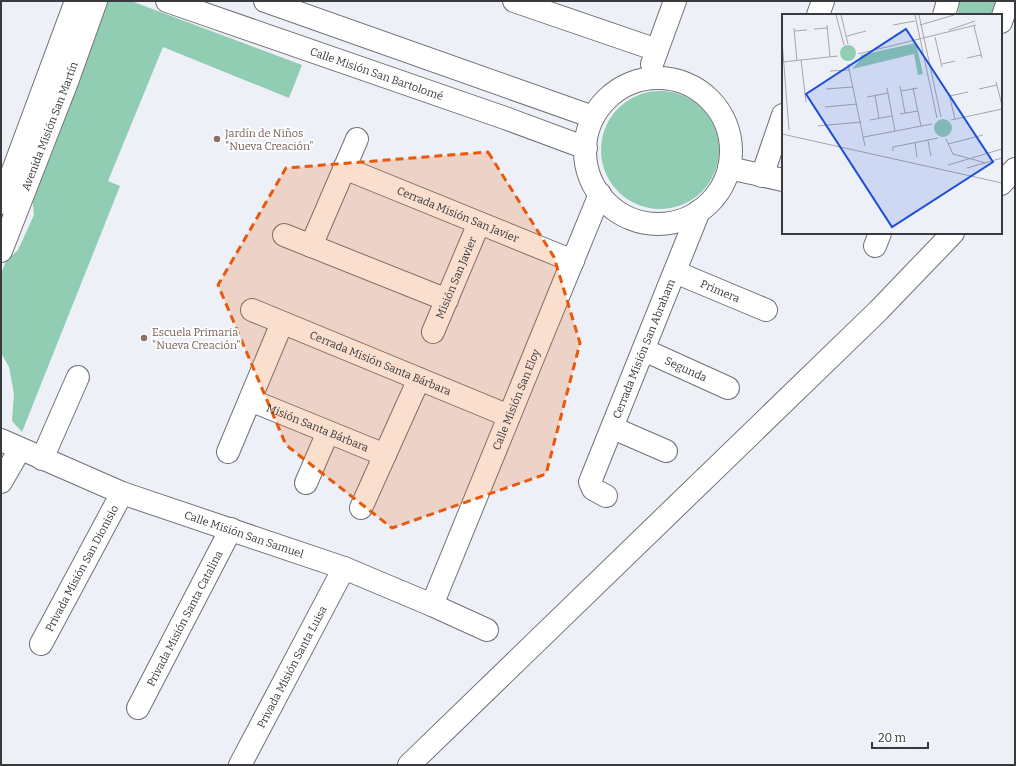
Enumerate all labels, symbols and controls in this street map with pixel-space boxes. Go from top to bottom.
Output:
inset map [782,14,1002,234]
street label: Calle Misión San Bartolomé [308,45,445,103]
street label: Avenida Misión San Martín [19,60,80,192]
place label: Jardín de Niños "Nueva Creación" [224,127,314,153]
marker: Jardín de Niños "Nueva Creación" [212,134,222,144]
street label: Cerrada Misión San Javier [395,184,521,245]
street label: Misión San Javier [433,235,479,321]
street label: Cerrada Misión San Abraham [610,277,678,420]
street label: Primera [699,277,742,305]
place label: Escuela Primaria "Nueva Creación" [152,326,241,352]
street label: Cerrada Misión Santa Bárbara [308,328,453,398]
marker: Escuela Primaria "Nueva Creación" [139,333,149,343]
street label: Calle Misión San Eloy [490,347,543,452]
street label: Segunda [663,354,709,384]
street label: Misión Santa Bárbara [265,401,371,454]
street label: Privada Misión San Dionisio [42,503,121,634]
street label: Calle Misión San Samuel [183,508,305,560]
street label: Privada Misión Santa Catalina [144,548,225,689]
street label: Privada Misión Santa Luisa [254,603,329,730]
scale bar [872,724,928,750]
text: 20 m [878,731,907,745]

